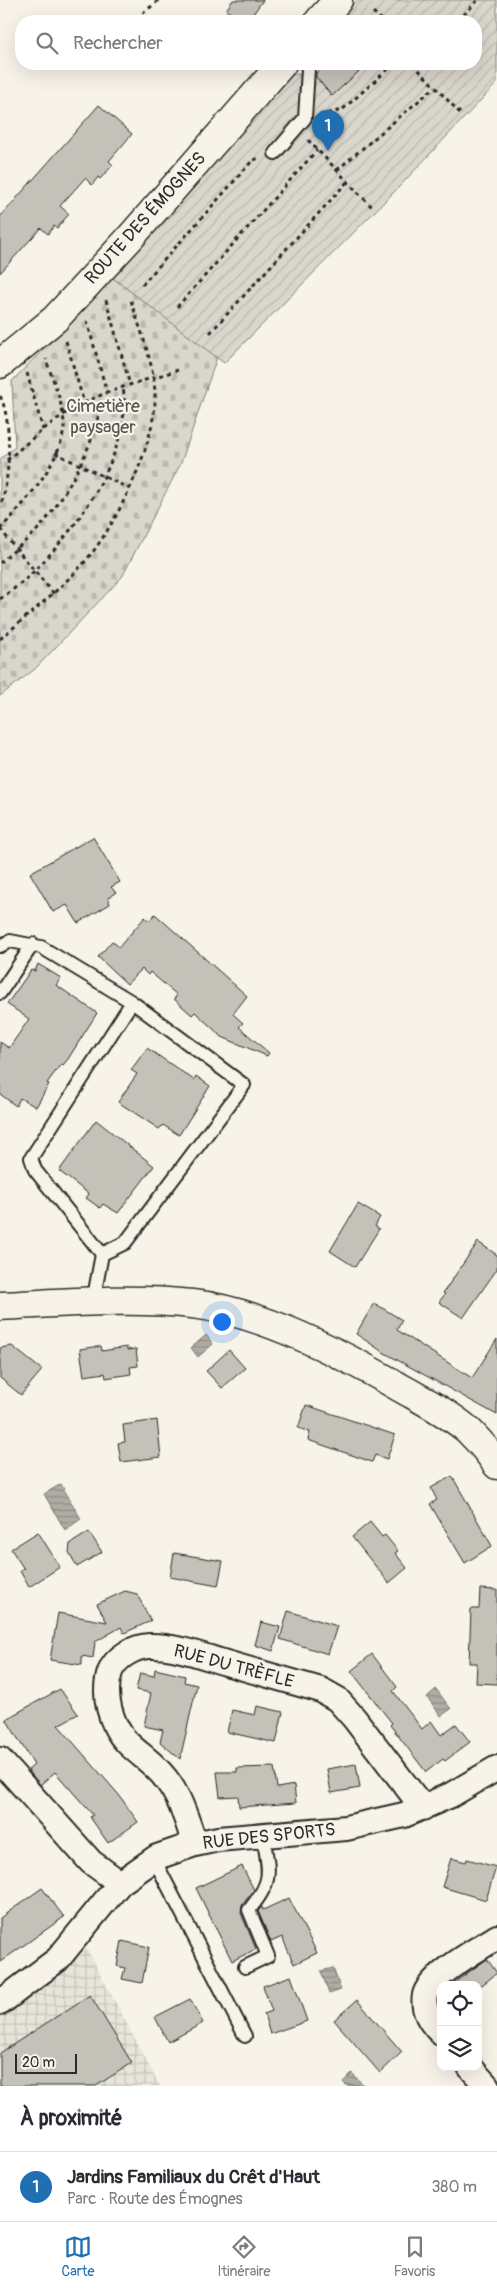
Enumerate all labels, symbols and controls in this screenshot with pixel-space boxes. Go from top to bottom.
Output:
search box [15,15,482,70]
icon: search [33,29,61,57]
text: Rechercher [73,31,163,55]
pin: 1 [312,110,344,151]
street label: ROUTE DES ÉMOGNES [80,147,211,289]
park label: Cimetière paysager [66,395,140,439]
your location [209,1309,235,1335]
street label: RUE DU TRÈFLE [171,1639,297,1694]
street label: RUE DES SPORTS [202,1818,337,1855]
map controls [437,1981,482,2071]
button: locate [437,1981,482,2026]
button: layers [437,2026,482,2071]
scale bar [15,2051,78,2074]
text: 20 m [22,2054,55,2071]
text: À proximité [20,2105,123,2132]
text: Jardins Familiaux du Crêt d'Haut [67,2165,320,2189]
text: 1 [33,2177,39,2197]
text: 380 m [431,2177,477,2197]
text: Parc · Route des Émognes [67,2189,243,2209]
tab: Carte [62,2233,94,2280]
tab: Itinéraire [218,2233,270,2280]
tab: Favoris [394,2233,435,2280]

